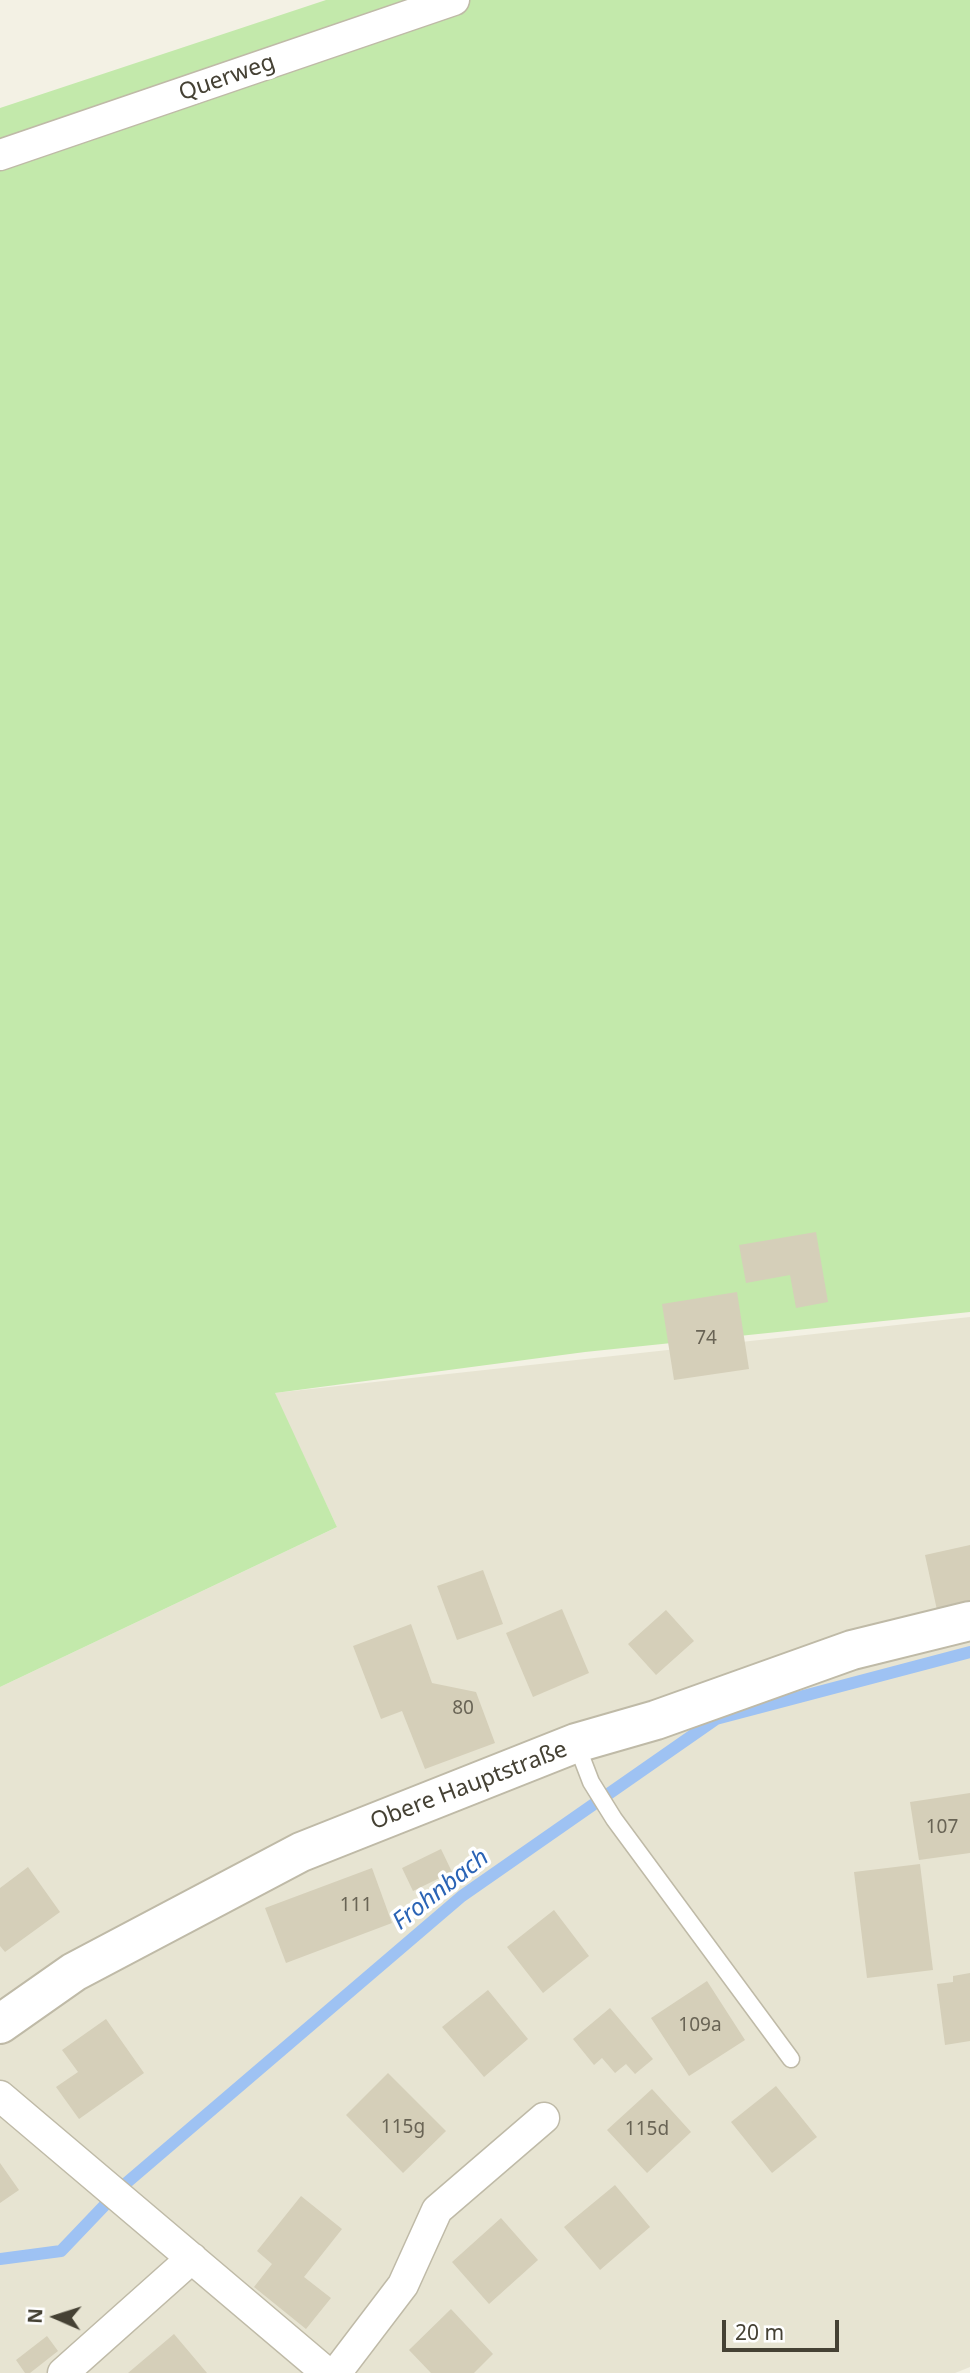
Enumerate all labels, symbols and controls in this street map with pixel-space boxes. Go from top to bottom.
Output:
street label: Querweg [175,49,279,107]
house number: 74 [695,1328,717,1350]
house number: 80 [452,1698,474,1720]
street label: Obere Hauptstraße [367,1736,571,1836]
house number: 107 [926,1817,958,1839]
water label: Frohnbach [387,1844,495,1936]
house number: 111 [340,1895,372,1917]
house number: 109a [678,2015,722,2037]
house number: 115g [381,2117,425,2139]
house number: 115d [625,2119,669,2141]
north arrow [21,2282,91,2352]
scale bar [725,2306,842,2350]
text: N [22,2308,48,2324]
text: 20 m [735,2318,784,2346]

